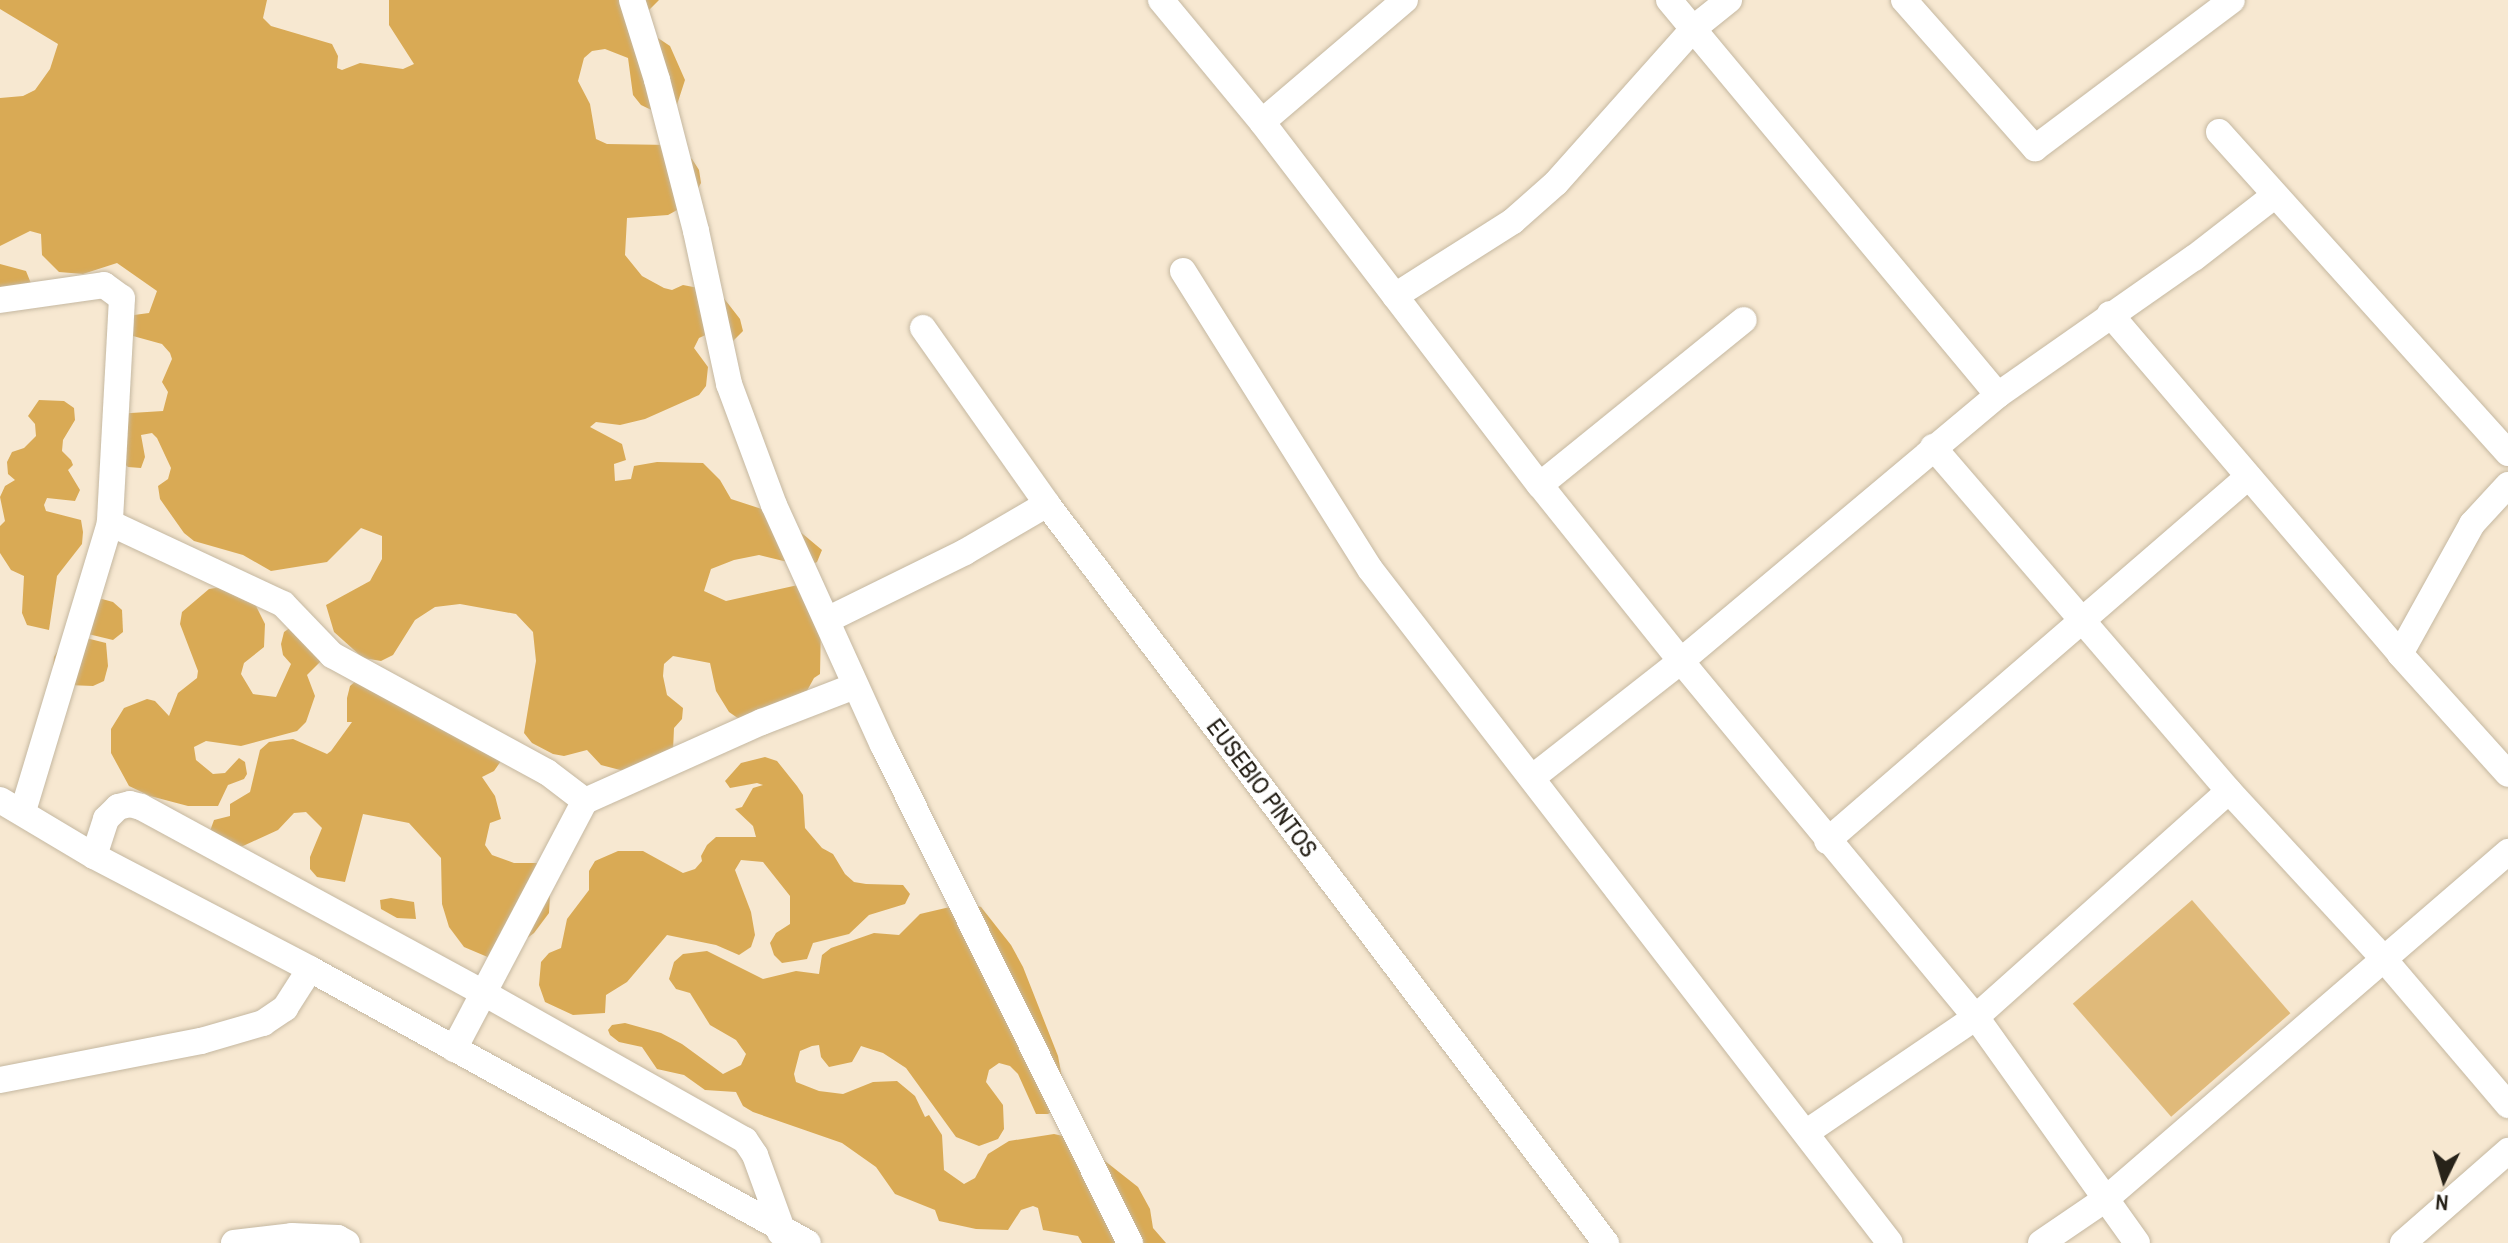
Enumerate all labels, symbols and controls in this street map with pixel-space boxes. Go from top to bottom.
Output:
street label: EUSEBIO PINTOS [1201,713,1323,863]
north arrow [2404,1139,2484,1219]
text: N [2434,1187,2450,1218]

